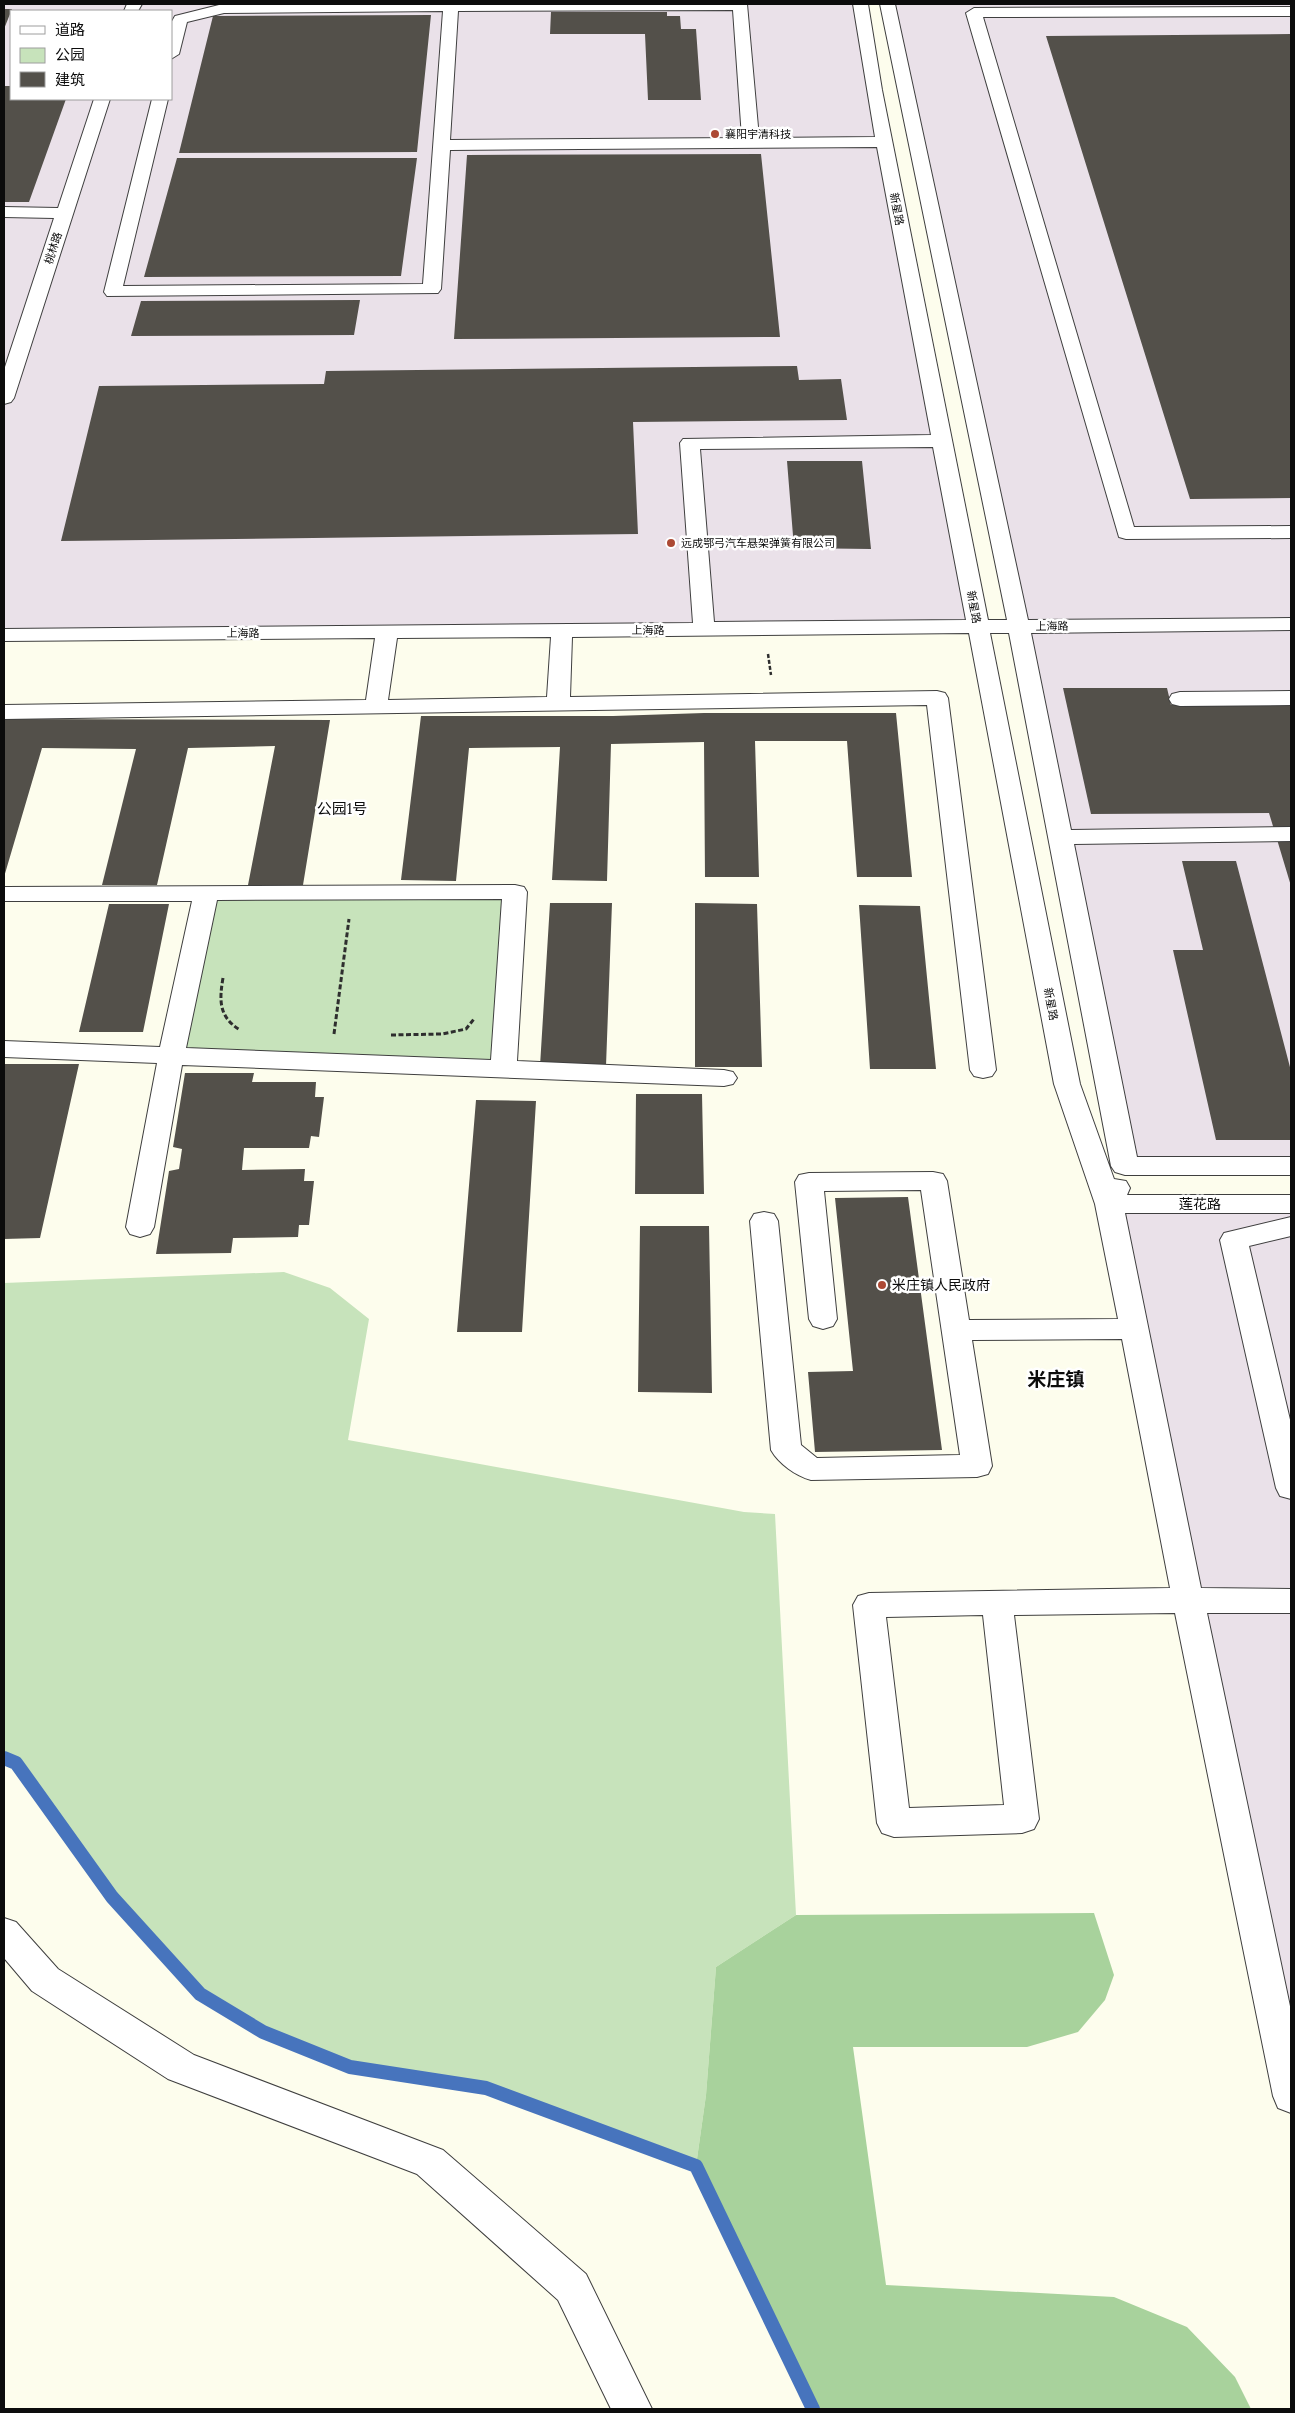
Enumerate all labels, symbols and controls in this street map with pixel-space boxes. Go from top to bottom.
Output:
legend [10,10,172,100]
text: 道路 [55,20,85,39]
text: 公园 [55,45,85,64]
text: 建筑 [55,70,85,89]
place label: 襄阳宇清科技 [725,127,791,141]
marker: 襄阳宇清科技 [709,128,721,140]
street label: 新星路 [887,191,907,227]
street label: 桃林路 [41,230,65,266]
place label: 远成鄂弓汽车悬架弹簧有限公司 [681,536,835,550]
marker: 远成鄂弓汽车悬架弹簧有限公司 [665,537,677,549]
street label: 新星路 [964,589,984,625]
street label: 上海路 [1035,619,1069,633]
street label: 上海路 [632,623,665,637]
street label: 上海路 [227,626,260,640]
district label: 公园1号 [317,799,367,818]
street label: 新星路 [1041,986,1061,1022]
street label: 莲花路 [1179,1195,1221,1213]
place label: 米庄镇人民政府 [892,1276,990,1294]
marker: 米庄镇人民政府 [876,1279,888,1291]
district label: 米庄镇 [1027,1367,1085,1391]

